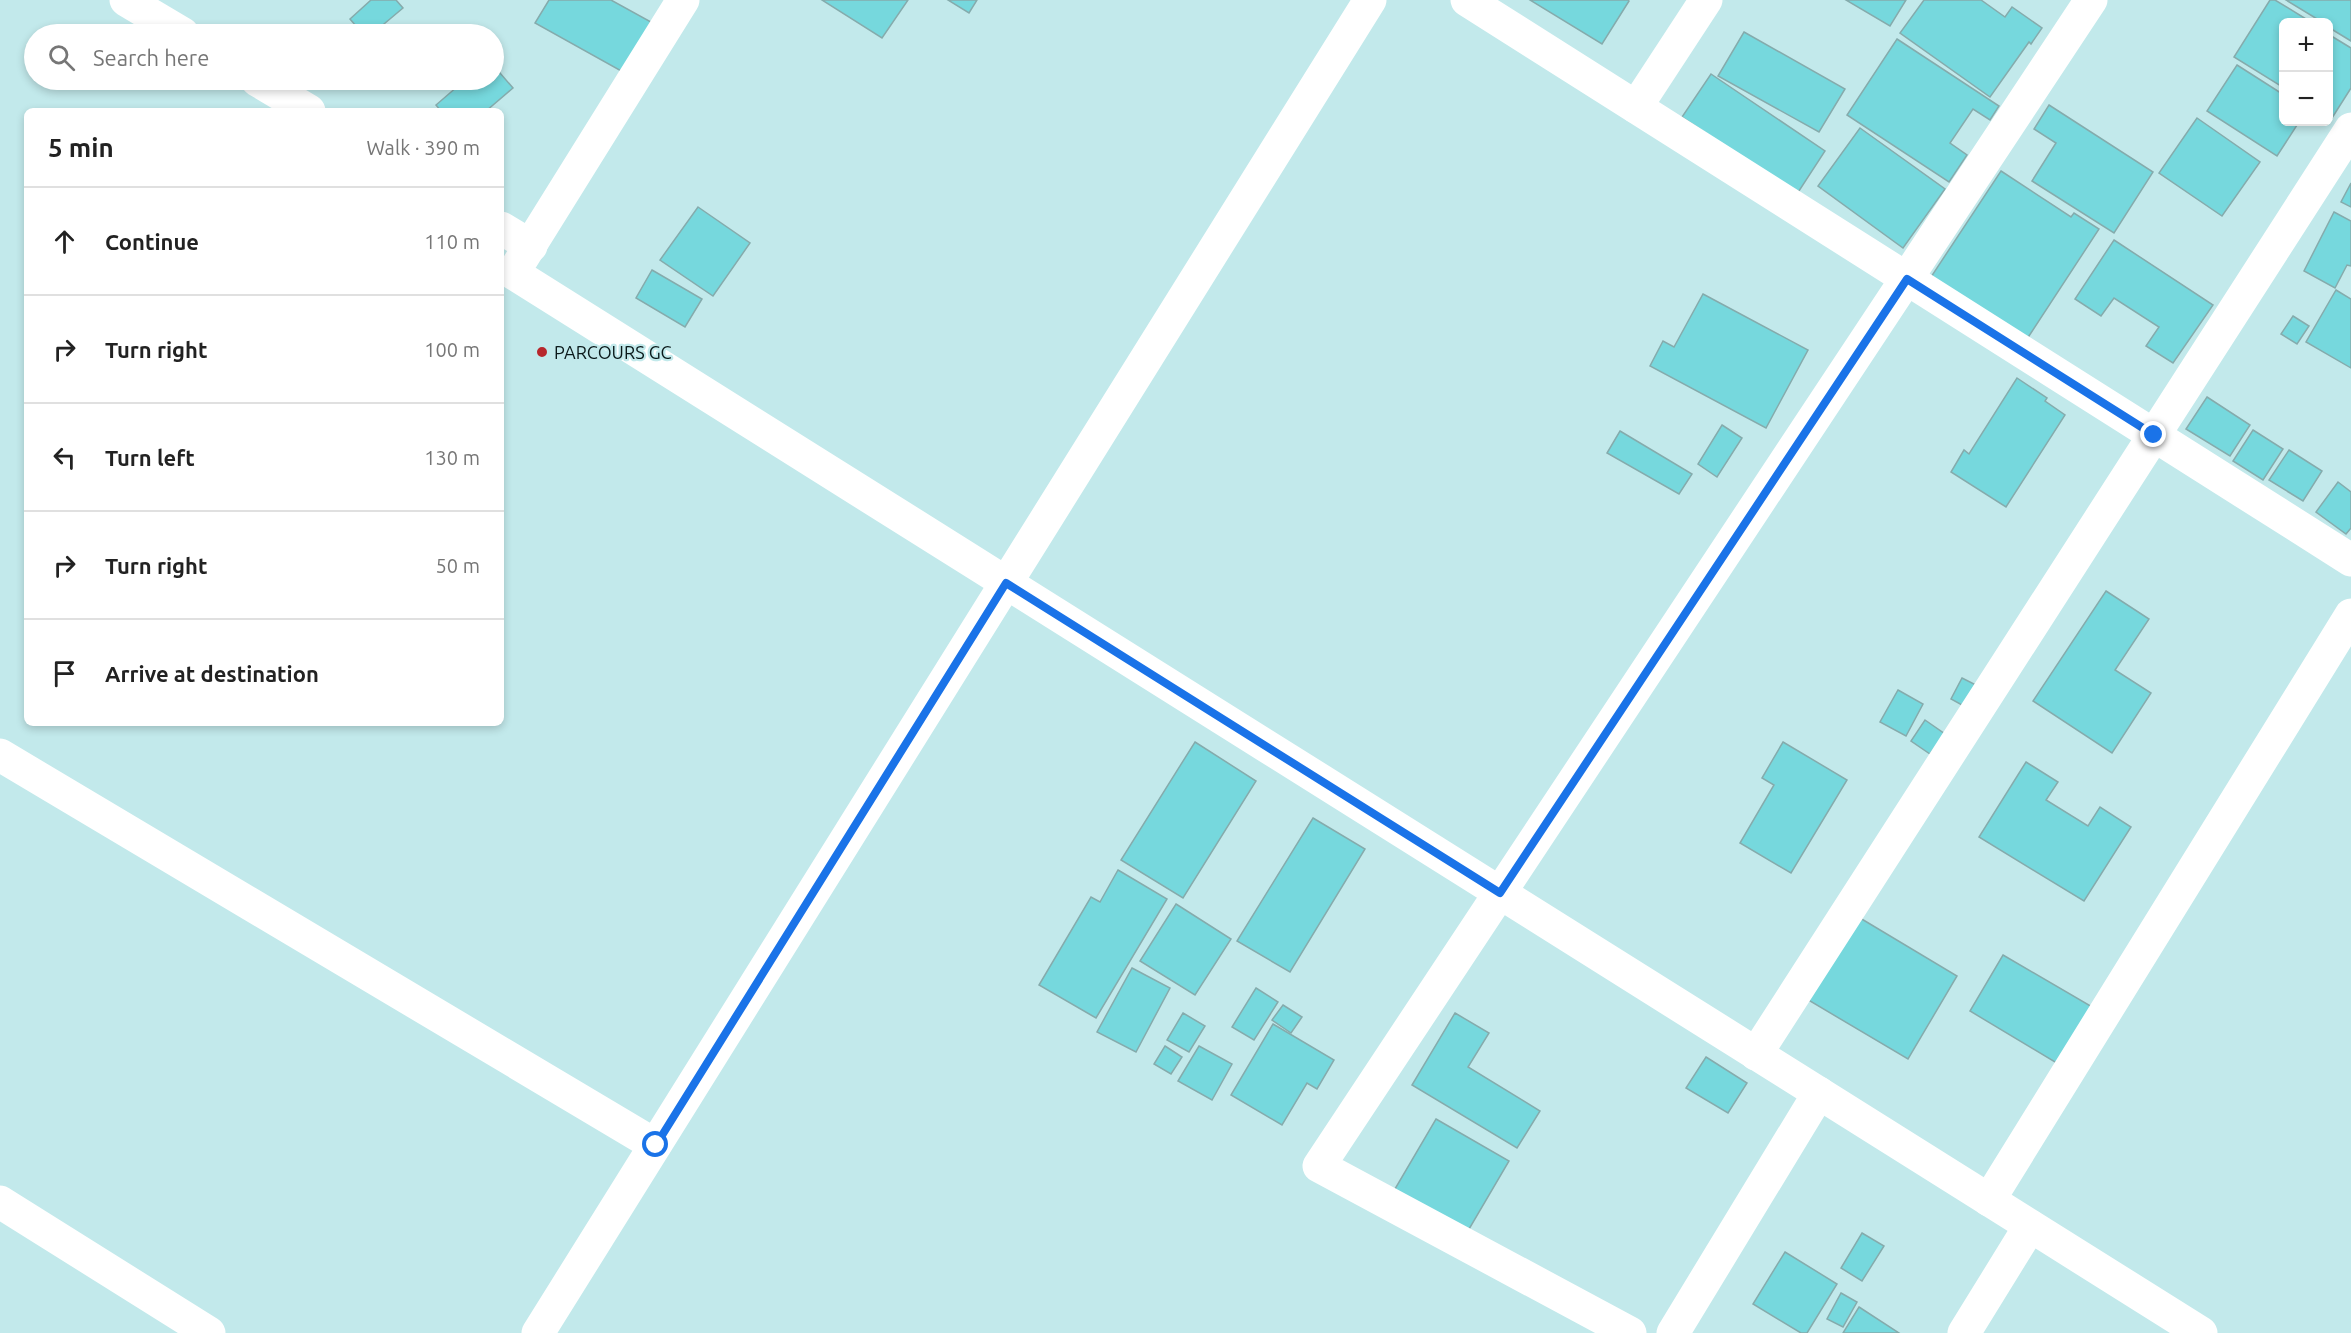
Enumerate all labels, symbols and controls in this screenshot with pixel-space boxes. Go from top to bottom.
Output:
map controls [2279,18,2333,126]
button: + [2279,18,2333,72]
search box [24,24,504,90]
icon: search [45,41,78,74]
text: Search here [93,45,209,70]
button: − [2279,72,2333,126]
text: 5 min [48,133,114,162]
text: Walk · 390 m [367,136,480,159]
icon: ahead [48,225,81,258]
text: Continue [105,229,199,254]
text: 110 m [424,230,480,253]
icon: right [48,333,81,366]
text: Turn right [105,337,207,362]
text: 100 m [424,338,480,361]
place label: PARCOURS GC [554,342,672,362]
marker: PARCOURS GC [535,345,549,359]
route end [2140,421,2166,447]
icon: left [48,441,81,474]
text: Turn left [105,445,195,470]
text: 130 m [424,446,480,469]
icon: right [48,549,81,582]
text: Turn right [105,553,207,578]
text: 50 m [436,554,480,577]
icon: arrive [48,657,81,690]
text: Arrive at destination [105,661,319,686]
route start [642,1131,668,1157]

